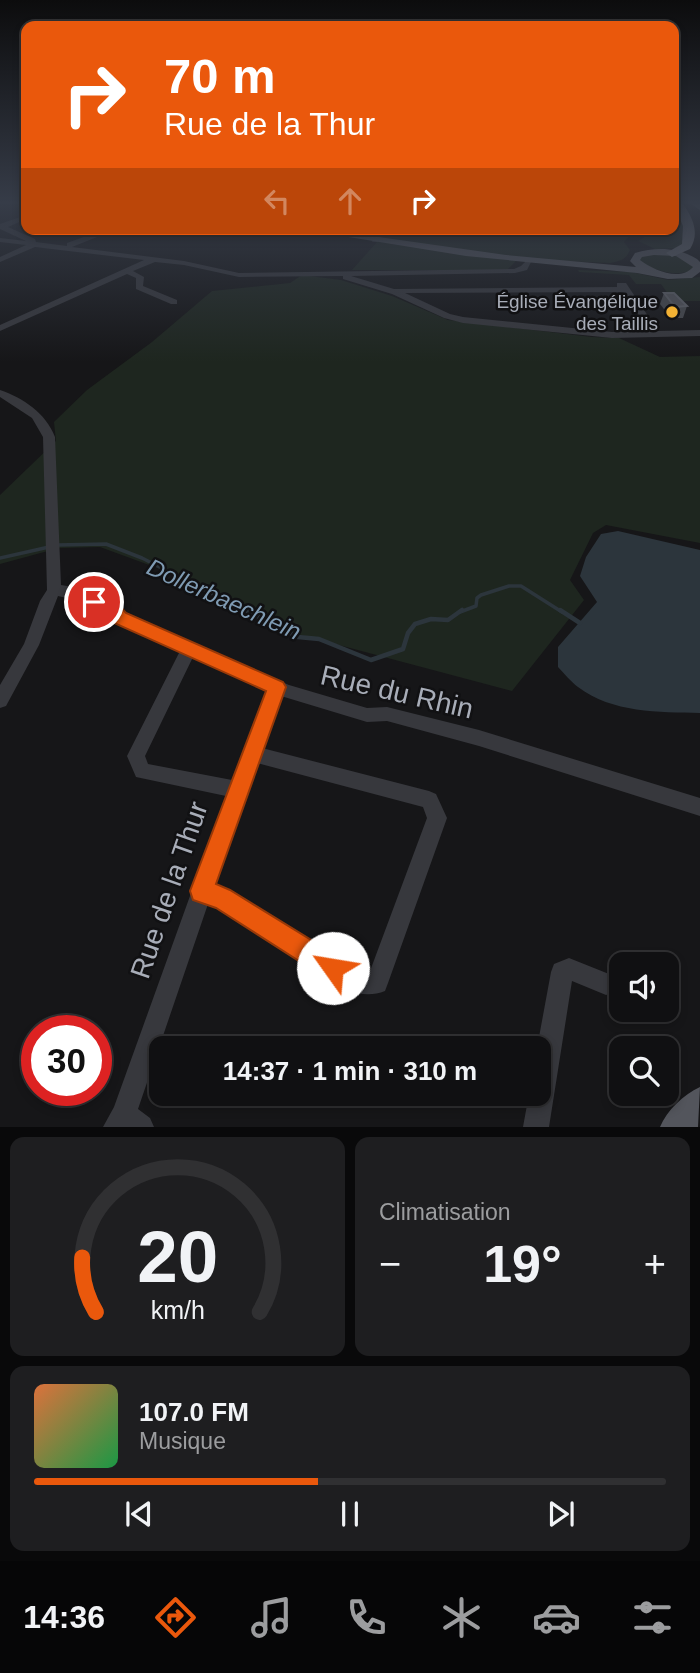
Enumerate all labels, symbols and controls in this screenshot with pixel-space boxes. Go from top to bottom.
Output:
icon: right [49,49,140,140]
text: 70 m [164,49,276,103]
text: Rue de la Thur [164,106,375,142]
icon: left [258,182,296,220]
icon: ahead [331,182,369,220]
icon: right [404,182,442,220]
place label: Église Évangélique des Taillis [496,291,658,334]
marker: Église Évangélique des Taillis [664,304,680,320]
water label: Dollerbaechlein [143,553,305,645]
pin [64,572,124,632]
icon: arrive [75,583,113,621]
street label: Rue du Rhin [318,659,476,725]
street label: Rue de la Thur [124,798,214,982]
position arrow [296,931,370,1005]
map controls [609,952,679,1106]
button: sound [609,952,679,1022]
speed limit sign: 30 [21,1015,112,1106]
button: search [609,1036,679,1106]
text: 14:37 · 1 min · 310 m [223,1056,477,1086]
text: Climatisation [379,1199,511,1225]
text: 20 [137,1217,218,1298]
text: 19° [483,1235,562,1293]
text: − [379,1243,401,1285]
text: + [644,1243,666,1285]
text: km/h [150,1296,205,1324]
text: 107.0 FM [139,1397,249,1427]
text: Musique [139,1428,226,1454]
icon: previous [120,1495,158,1533]
icon: pause [331,1495,369,1533]
icon: next [542,1495,580,1533]
icon: directions [151,1593,200,1642]
icon: music [247,1593,296,1642]
icon: phone [342,1593,391,1642]
icon: climate [437,1593,486,1642]
icon: car [532,1593,581,1642]
icon: filters [628,1593,677,1642]
text: 14:36 [23,1599,105,1635]

